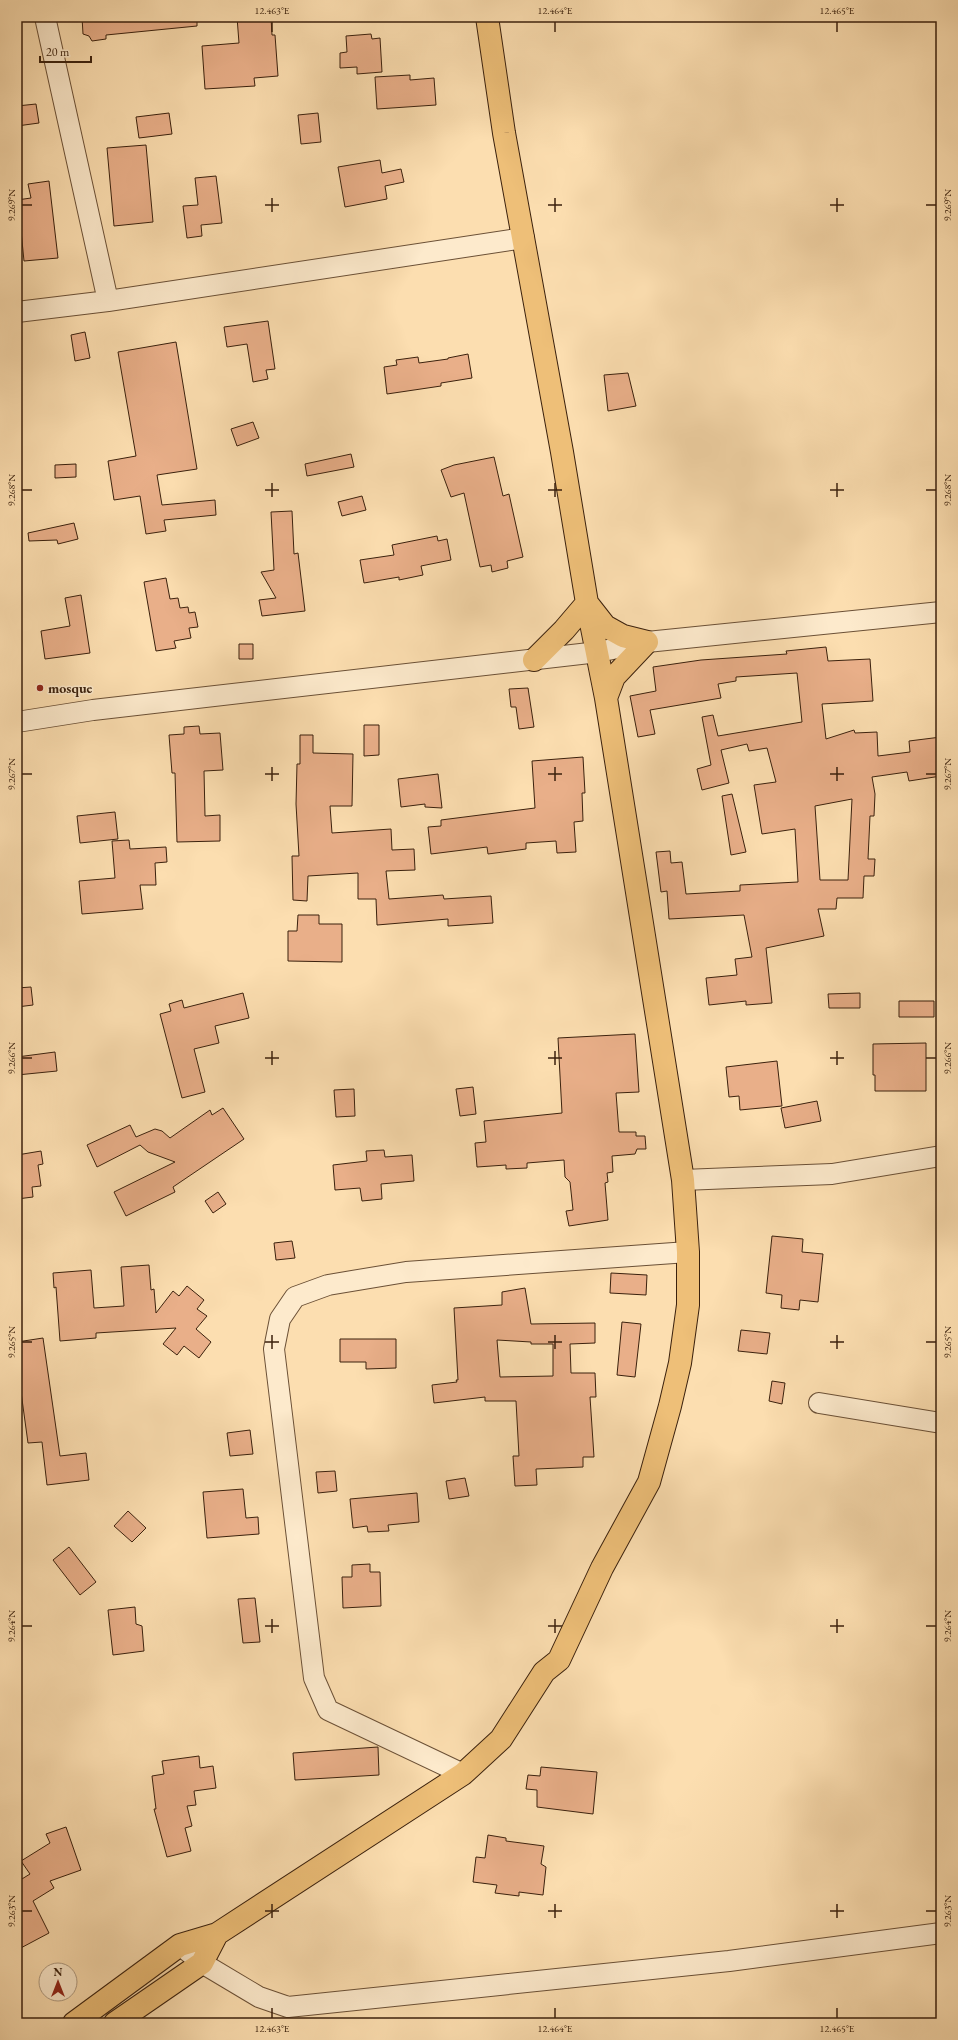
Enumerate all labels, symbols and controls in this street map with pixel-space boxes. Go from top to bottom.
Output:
text: 12.463°E [255,4,290,17]
text: 12.464°E [538,4,573,17]
text: 12.465°E [820,4,855,17]
scale bar [40,38,91,64]
text: 20 m [46,44,70,60]
text: 9.269°N [5,189,18,221]
text: 9.269°N [941,189,954,221]
text: 9.268°N [5,474,18,506]
text: 9.268°N [941,474,954,506]
place label: mosque [48,679,93,697]
marker: mosque [35,683,45,693]
text: 9.267°N [5,758,18,790]
text: 9.267°N [941,758,954,790]
text: 9.266°N [5,1042,18,1074]
text: 9.266°N [941,1042,954,1074]
text: 9.265°N [5,1326,18,1358]
text: 9.265°N [941,1326,954,1358]
text: 9.264°N [5,1610,18,1642]
text: 9.264°N [941,1610,954,1642]
text: 9.263°N [5,1895,18,1927]
text: 9.263°N [941,1895,954,1927]
north arrow [38,1962,78,2002]
text: N [54,1965,63,1979]
text: 12.463°E [255,2022,290,2035]
text: 12.464°E [538,2022,573,2035]
text: 12.465°E [820,2022,855,2035]

